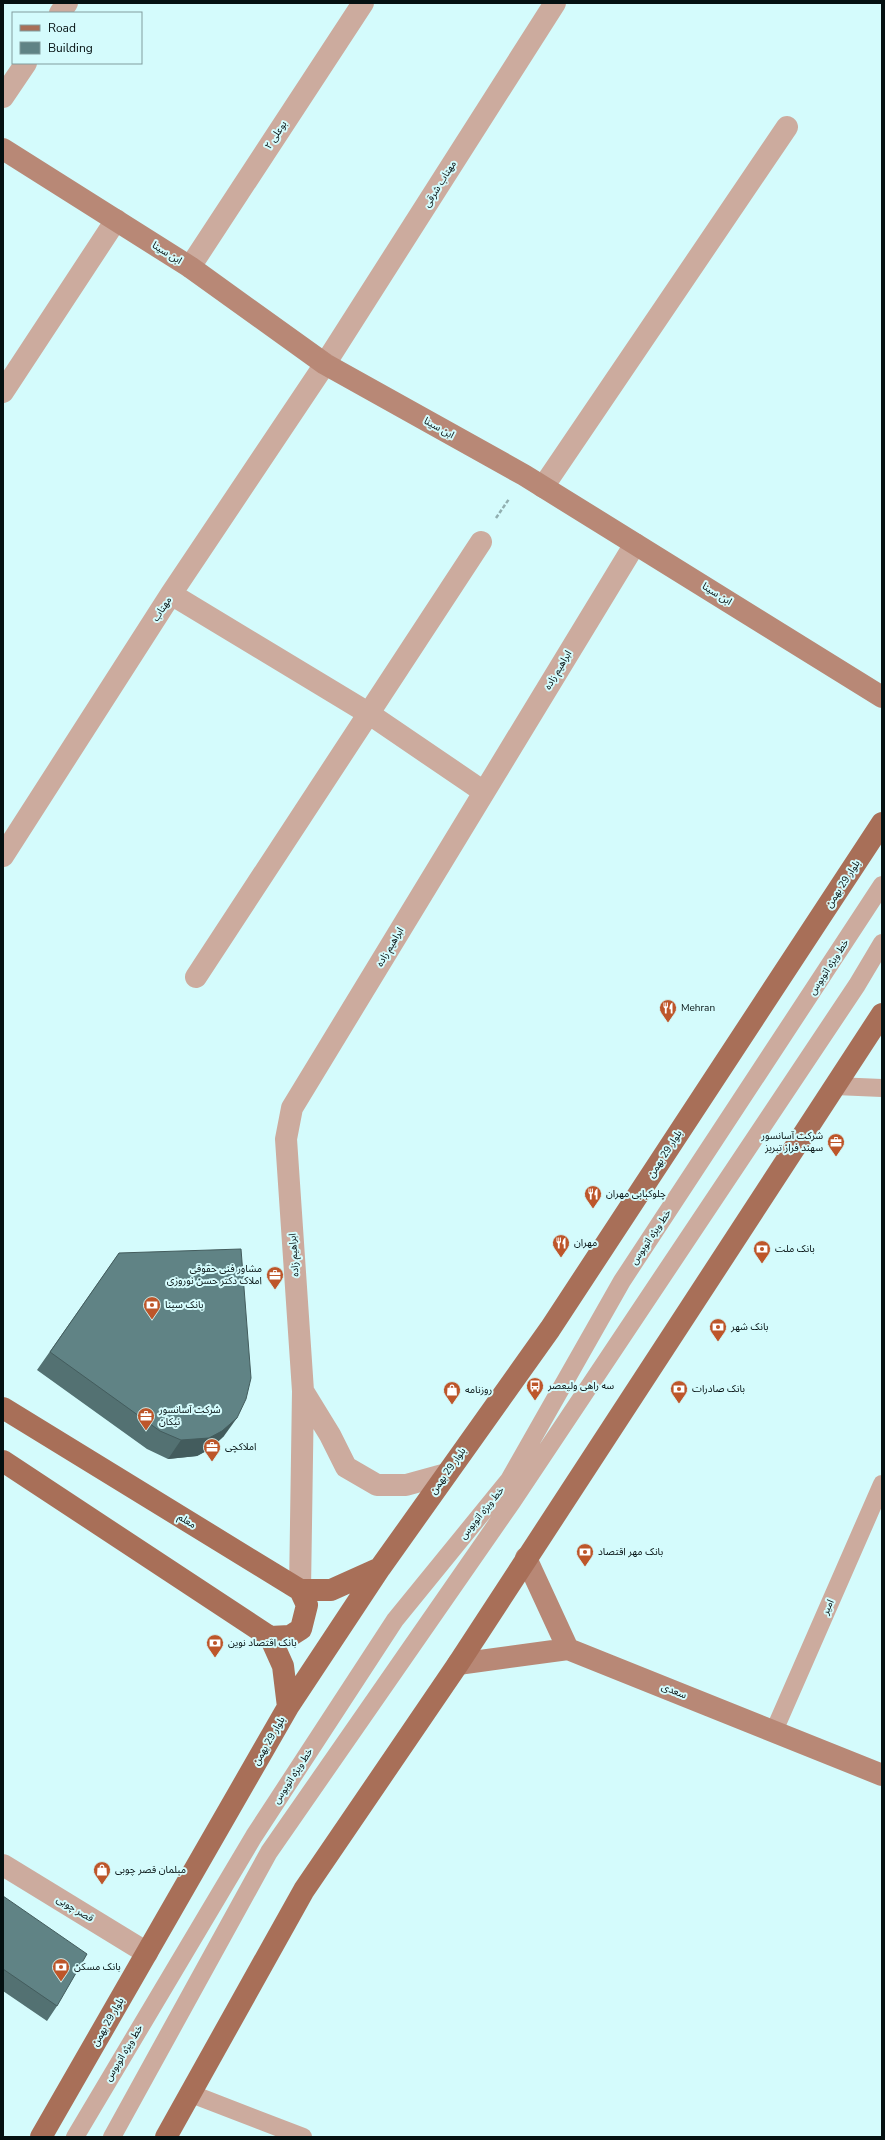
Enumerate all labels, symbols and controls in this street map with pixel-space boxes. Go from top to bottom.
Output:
legend [12,12,142,64]
text: Road [48,20,76,36]
text: Building [48,40,93,56]
street label: بوعلی ۲ [262,118,291,152]
street label: مهتاب شرقی [420,158,460,210]
street label: ابن سینا [149,238,185,268]
street label: ابن سینا [421,414,457,442]
street label: ابن سینا [699,579,735,609]
street label: مهتاب [149,594,175,624]
street label: ابراهیم زاده [541,648,575,692]
street label: بلوار 29 بهمن [822,857,864,911]
street label: ابراهیم زاده [373,925,407,969]
street label: خط ویژه اتوبوس [806,936,852,998]
restaurant icon: Mehran [658,998,678,1023]
place label: Mehran [681,1001,715,1015]
street label: بلوار 29 بهمن [644,1127,686,1181]
place label: شرکت آسانسور سهند فراز تبریز [760,1129,823,1155]
office icon: شرکت آسانسور سهند فراز تبریز [826,1132,846,1157]
restaurant icon: چلوکبابی مهران [583,1184,603,1209]
place label: چلوکبابی مهران [606,1187,666,1201]
street label: خط ویژه اتوبوس [627,1206,675,1267]
street label: ابراهیم زاده [286,1233,302,1277]
restaurant icon: مهران [551,1233,571,1258]
place label: مهران [574,1236,597,1250]
bank icon: بانک ملت [752,1239,772,1264]
place label: بانک ملت [775,1242,815,1256]
place label: مشاور فنی حقوقی املاک دکتر حسن نوروزی [167,1262,262,1288]
office icon: مشاور فنی حقوقی املاک دکتر حسن نوروزی [265,1265,285,1290]
bank icon: بانک سینا [142,1295,162,1320]
place label: بانک سینا [165,1298,204,1312]
bank icon: بانک شهر [708,1317,728,1342]
place label: بانک شهر [730,1320,769,1334]
bus stop icon: سه راهی ولیعصر [525,1376,545,1401]
place label: سه راهی ولیعصر [547,1379,614,1393]
bank icon: بانک صادرات [669,1379,689,1404]
shop icon: روزنامه [442,1380,462,1405]
place label: بانک صادرات [692,1382,745,1396]
place label: روزنامه [465,1383,493,1397]
place label: شرکت آسانسور نیکان [158,1403,221,1429]
office icon: شرکت آسانسور نیکان [136,1406,156,1431]
office icon: املاکچی [202,1437,222,1462]
place label: املاکچی [225,1440,256,1454]
street label: بلوار 29 بهمن [427,1444,470,1497]
street label: خط ویژه اتوبوس [456,1484,508,1542]
street label: معلم [175,1510,199,1532]
bank icon: بانک مهر اقتصاد [575,1542,595,1567]
place label: بانک مهر اقتصاد [598,1545,664,1559]
street label: امیر [818,1597,838,1618]
bank icon: بانک اقتصاد نوین [205,1633,225,1658]
place label: بانک اقتصاد نوین [228,1636,297,1650]
street label: سعدی [659,1680,689,1702]
street label: بلوار 29 بهمن [249,1714,289,1768]
street label: خط ویژه اتوبوس [270,1745,316,1807]
shop icon: مبلمان قصر چوبی [92,1860,112,1885]
place label: مبلمان قصر چوبی [115,1863,186,1877]
street label: قصر چوبی [54,1892,97,1926]
bank icon: بانک مسکن [51,1957,71,1982]
place label: بانک مسکن [74,1960,121,1974]
street label: بلوار 29 بهمن [88,1995,128,2049]
street label: خط ویژه اتوبوس [102,2022,147,2084]

